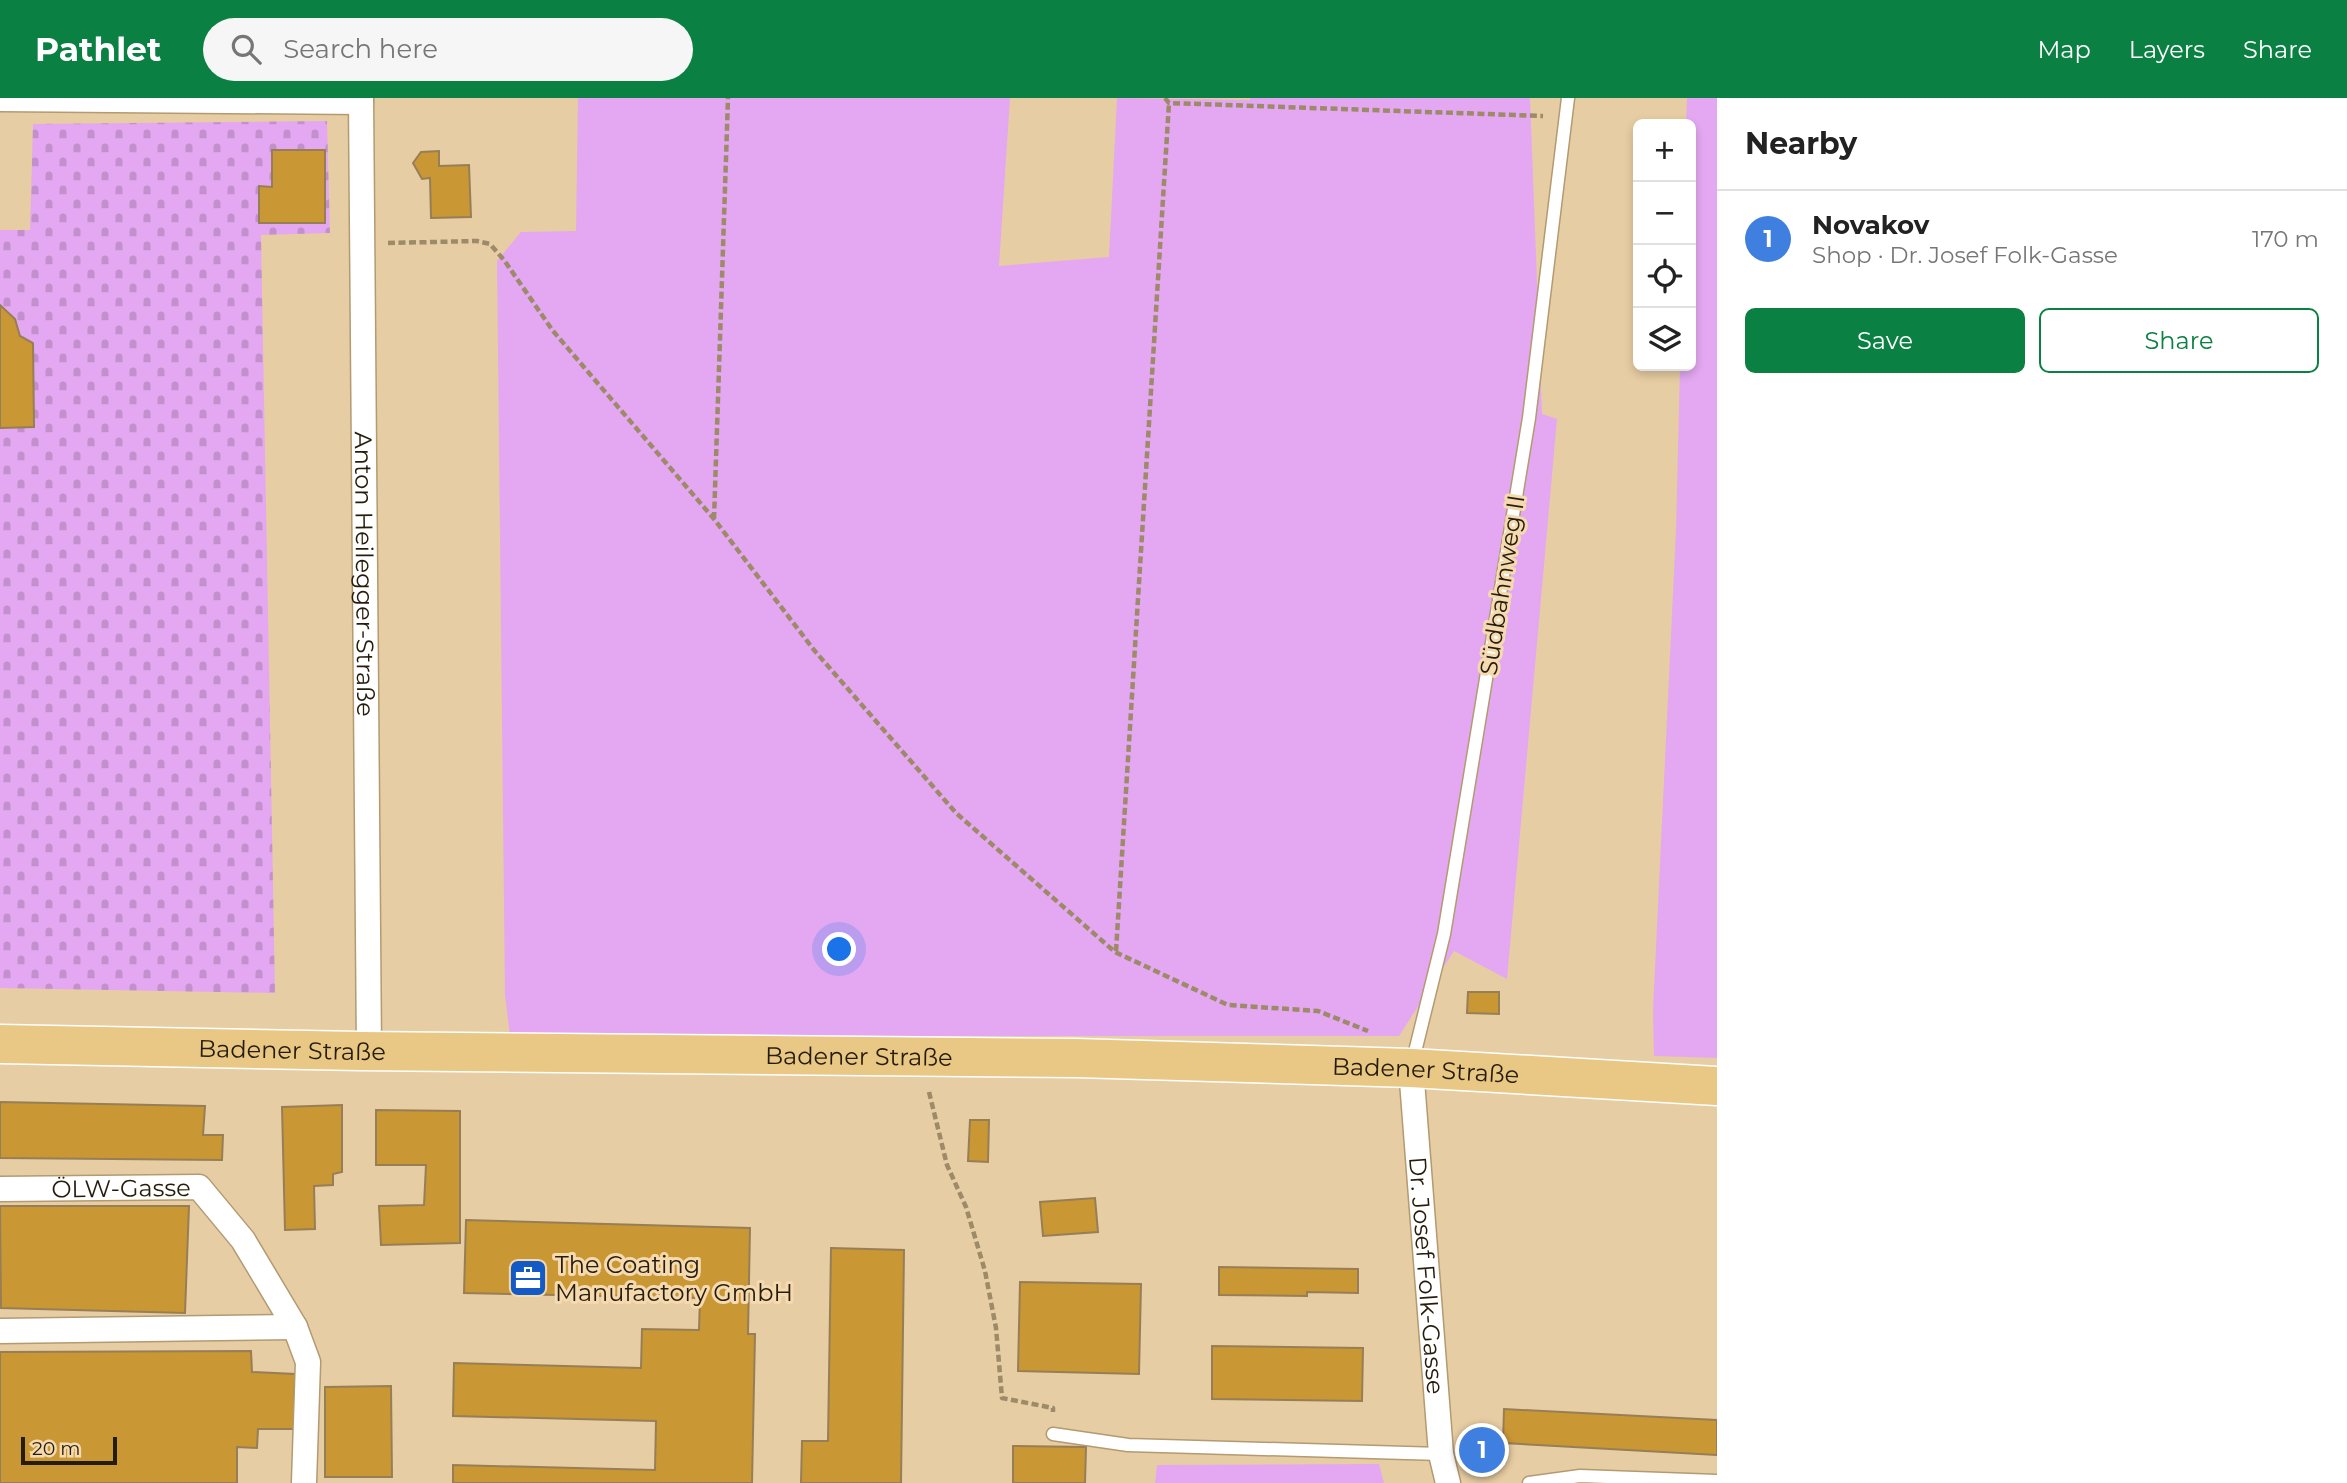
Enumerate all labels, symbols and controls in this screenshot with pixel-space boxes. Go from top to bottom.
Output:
search box [203,18,693,81]
text: Pathlet [35,29,161,69]
icon: search [227,30,265,68]
text: Search here [283,33,438,65]
text: Map [2037,35,2091,64]
text: Layers [2129,35,2205,64]
text: Share [2243,35,2312,64]
map controls [1633,119,1696,371]
button: + [1633,119,1696,182]
text: Nearby [1745,125,1857,162]
button: − [1633,182,1696,245]
text: Novakov [1812,209,1929,241]
text: 1 [1763,225,1773,253]
text: 170 m [2252,225,2319,253]
text: Shop · Dr. Josef Folk-Gasse [1812,241,2118,269]
button: locate [1633,245,1696,308]
button: layers [1633,308,1696,371]
button: Save [1745,308,2025,373]
button: Share [2039,308,2319,373]
street label: Anton Heilegger-Straße [349,431,381,717]
street label: Südbahnweg II [1473,493,1531,677]
your location [822,932,856,966]
street label: Badener Straße [198,1033,386,1066]
street label: Badener Straße [765,1040,953,1071]
street label: Badener Straße [1332,1051,1520,1089]
street label: Dr. Josef Folk-Gasse [1403,1155,1451,1395]
street label: ÖLW-Gasse [51,1173,191,1203]
place label: The Coating Manufactory GmbH [555,1250,793,1307]
office icon: The Coating Manufactory GmbH [507,1257,549,1299]
pin: 1 [1459,1424,1505,1476]
scale bar [21,1434,117,1466]
text: 20 m [32,1437,80,1460]

